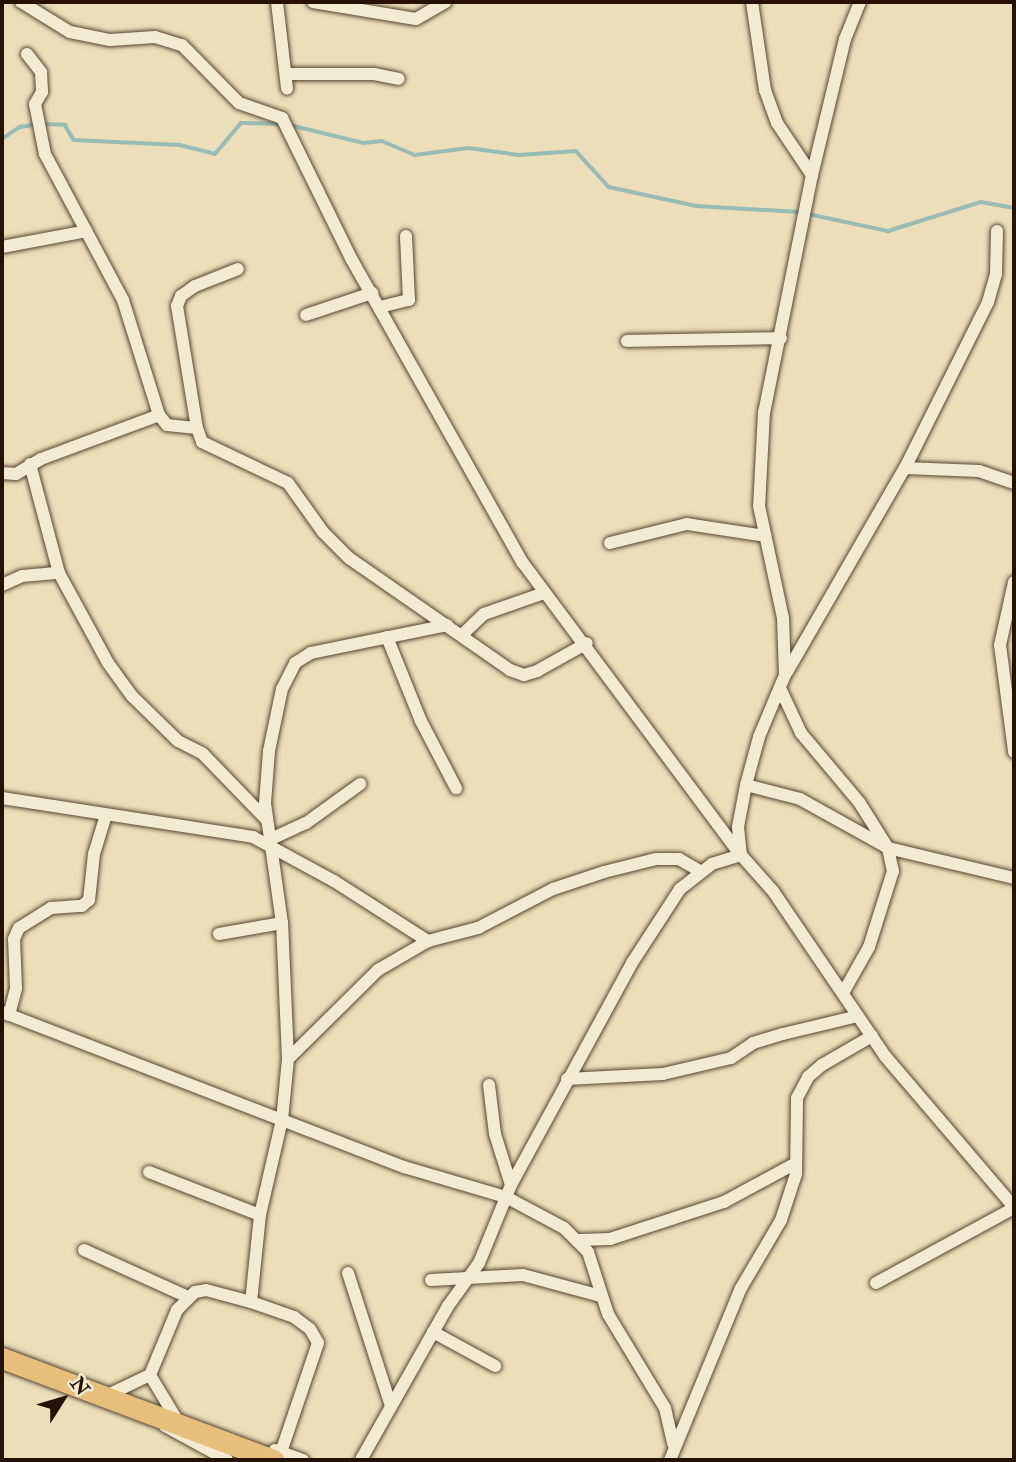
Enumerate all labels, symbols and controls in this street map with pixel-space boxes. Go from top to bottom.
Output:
north arrow [28,1364,98,1434]
text: N [65,1372,94,1400]

